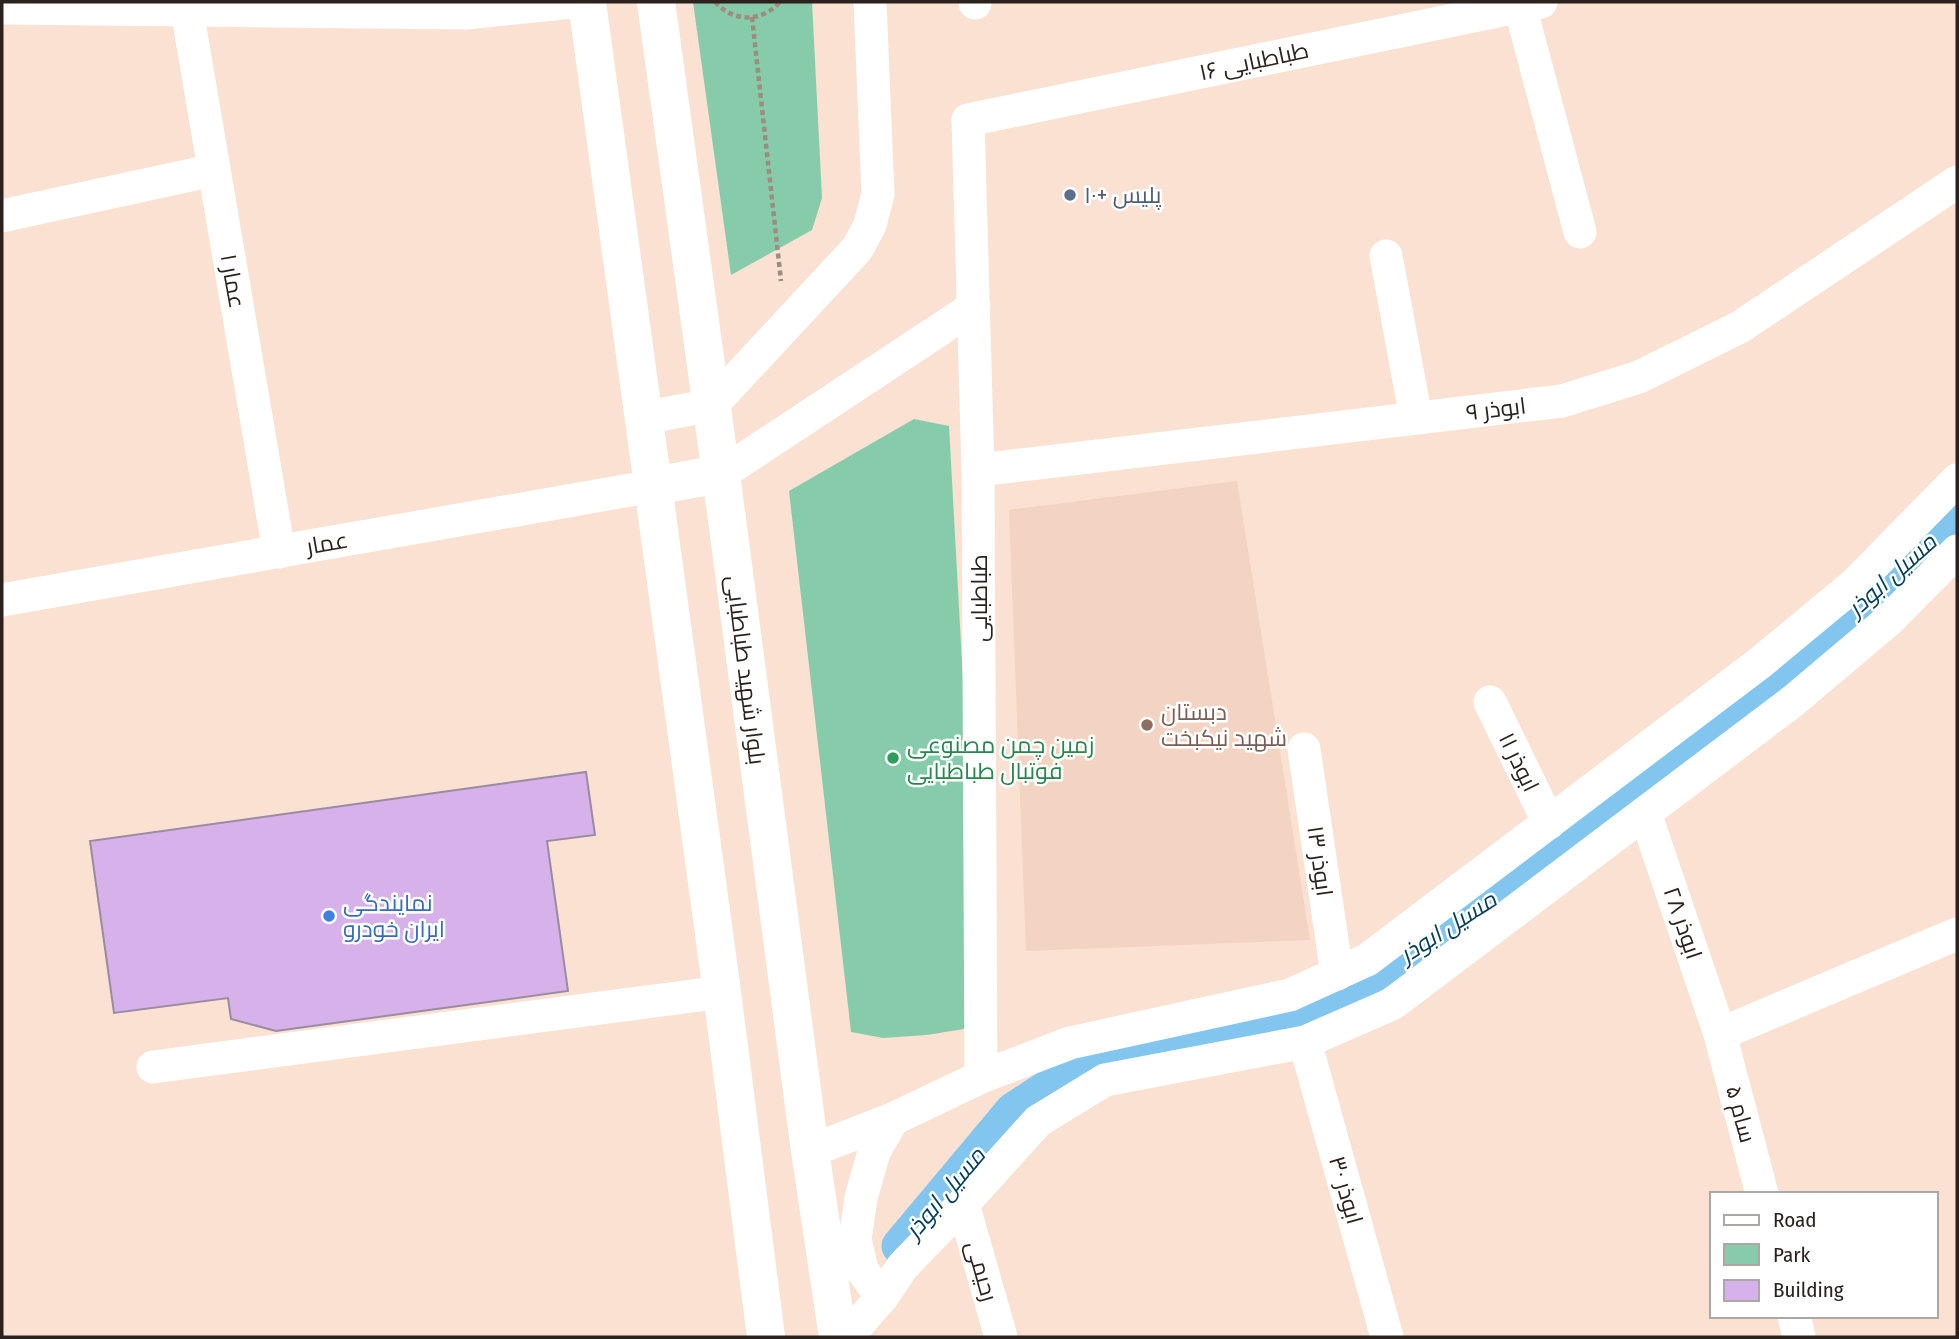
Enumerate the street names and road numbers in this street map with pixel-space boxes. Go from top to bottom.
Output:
street label: طباطبایی ۱۶ [1197,36,1311,86]
street label: عمار ۱ [214,252,252,310]
street label: ابوذر ۹ [1464,391,1528,427]
street label: عمار [302,526,350,561]
street label: طباطبایی [965,554,993,642]
street label: بلوار شهید طباطبایی [720,574,772,766]
street label: ابوذر ۱۱ [1493,728,1545,796]
street label: ابوذر ۱۳ [1301,824,1339,898]
street label: ابوذر ۲۸ [1658,883,1708,963]
street label: سام ۵ [1718,1082,1762,1146]
street label: ابوذر ۳۰ [1323,1153,1369,1227]
street label: رحیمی [960,1238,1004,1304]

